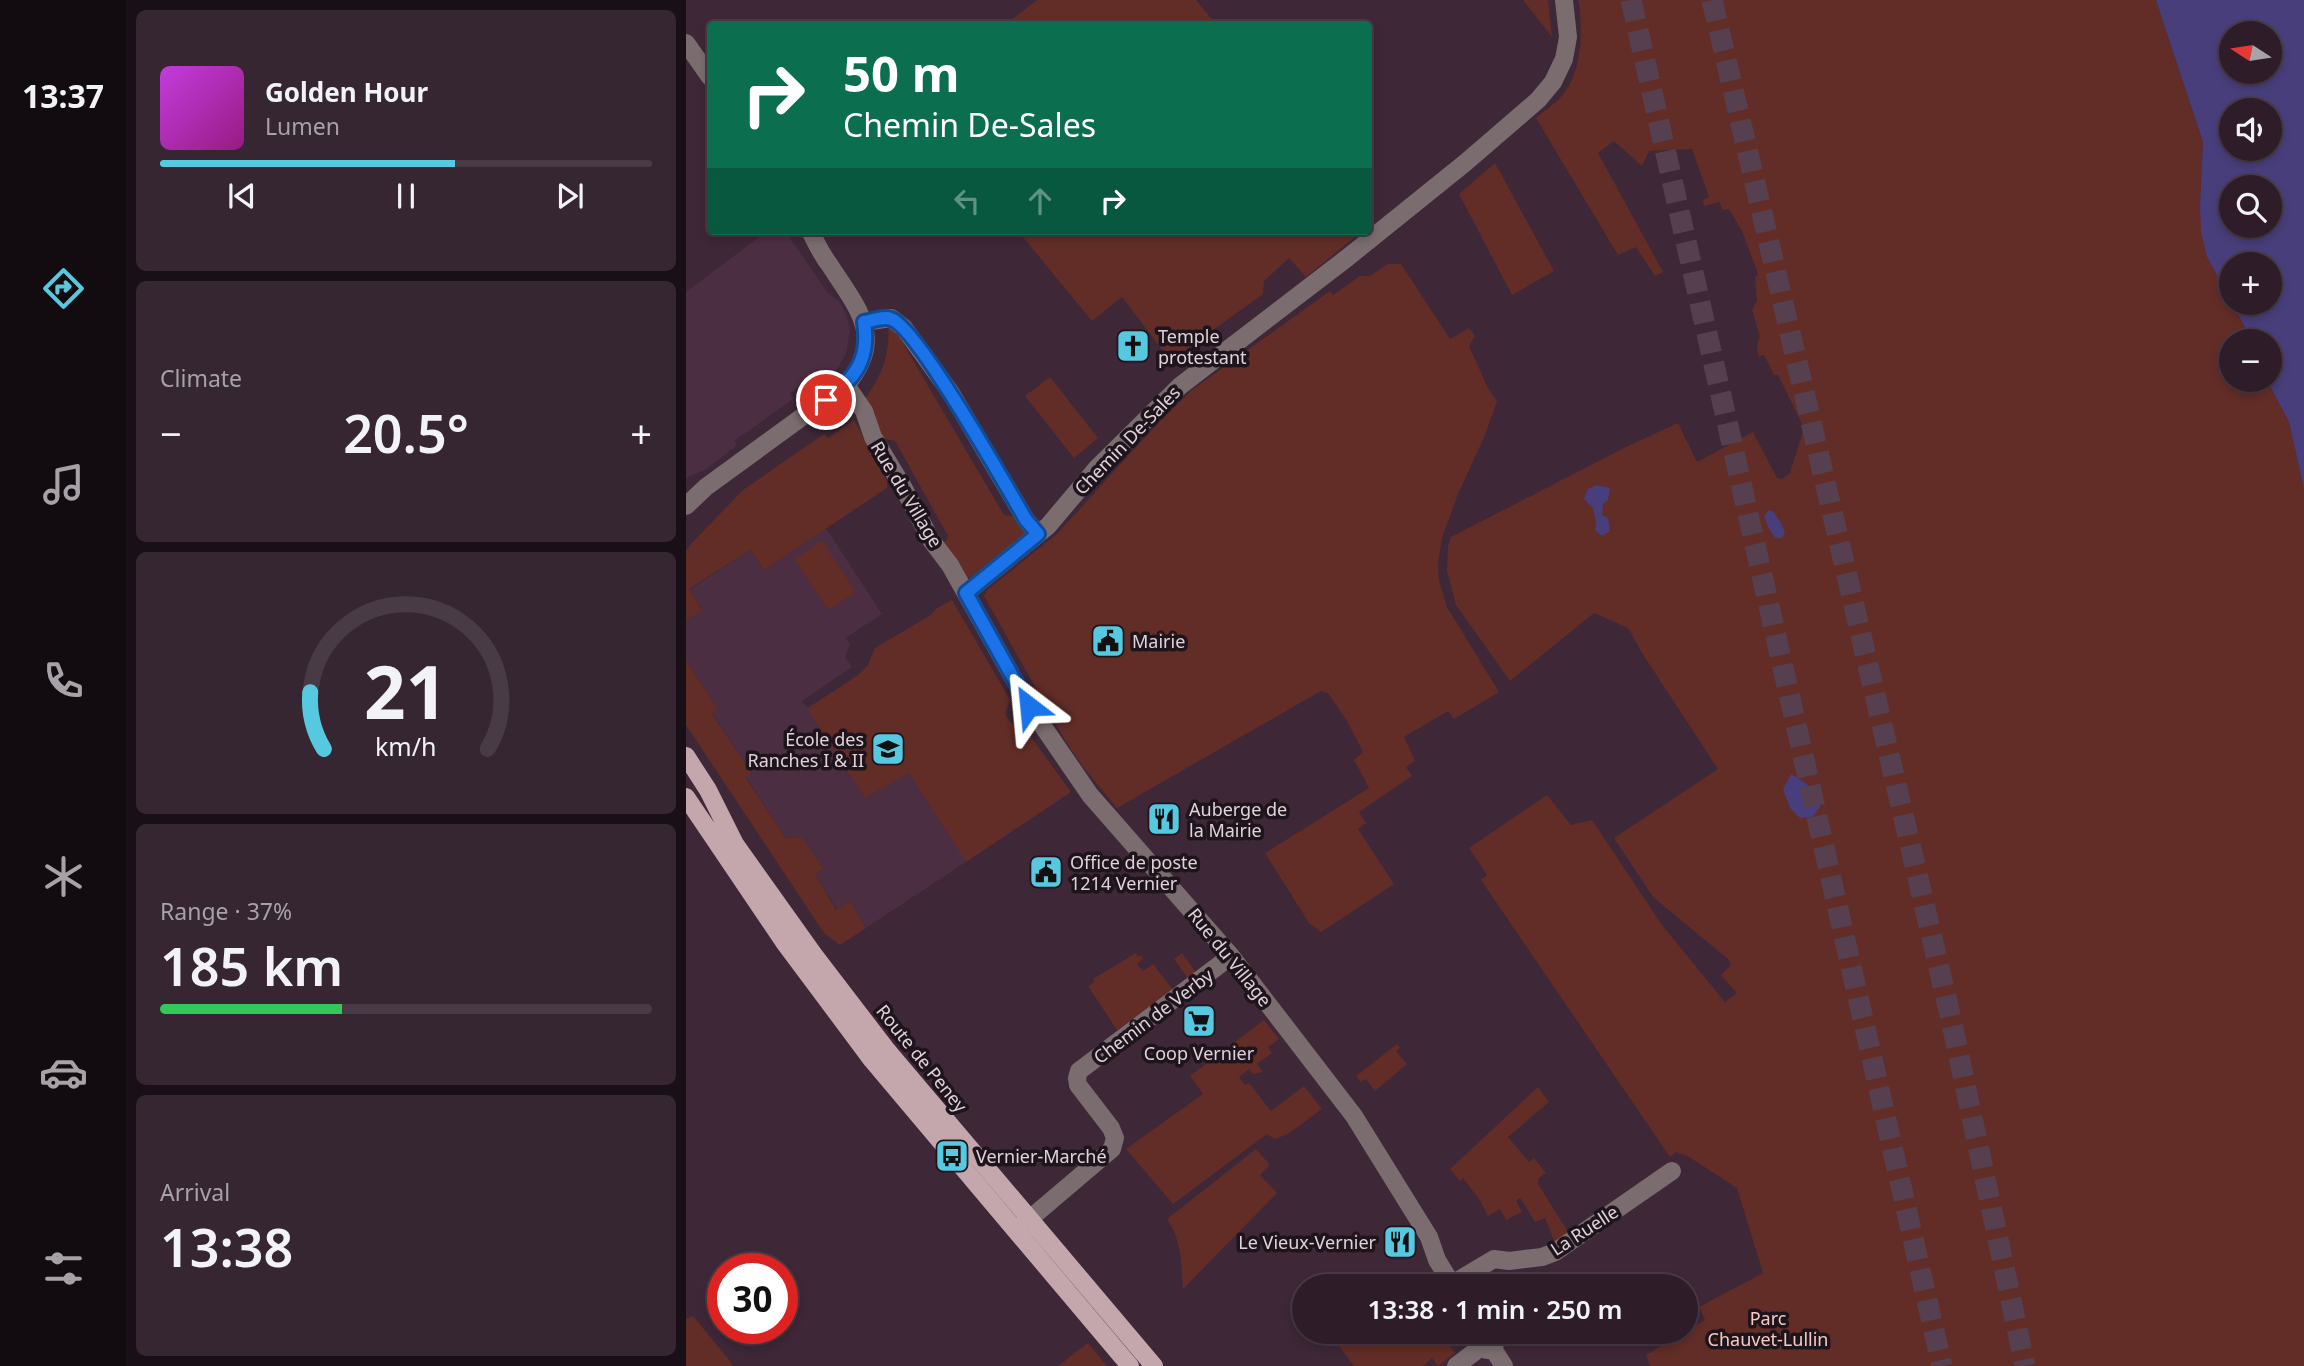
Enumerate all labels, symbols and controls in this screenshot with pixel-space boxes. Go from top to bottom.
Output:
north arrow [2219,21,2282,84]
map controls [2219,21,2282,392]
text: 50 m [843,40,960,106]
icon: right [728,49,819,140]
text: 13:37 [22,74,104,117]
text: Golden Hour [265,74,428,110]
button: sound [2219,98,2282,161]
text: Chemin De-Sales [843,103,1096,146]
text: Lumen [265,110,340,142]
button: search [2219,175,2282,238]
icon: previous [223,177,261,215]
icon: pause [387,177,425,215]
icon: next [551,177,589,215]
icon: left [948,182,986,220]
icon: ahead [1021,182,1059,220]
icon: right [1094,182,1132,220]
button: + [2219,252,2282,315]
icon: directions [39,264,88,313]
place label: Temple protestant [1158,324,1247,369]
church icon: Temple protestant [1114,327,1152,365]
button: − [2219,329,2282,392]
text: Climate [160,362,242,394]
pin [796,370,856,430]
street label: Chemin De-Sales [1069,380,1185,500]
icon: arrive [807,381,845,419]
text: 20.5° [343,397,469,468]
text: − [160,407,182,459]
text: + [630,407,652,459]
street label: Rue du Village [866,436,948,552]
icon: music [39,460,88,509]
public building icon: Mairie [1089,622,1127,660]
place label: Mairie [1132,629,1185,653]
text: 21 [364,641,448,740]
icon: phone [39,656,88,705]
position arrow [992,669,1066,743]
place label: École des Ranches I & II [748,727,864,772]
text: km/h [375,729,437,763]
school or university icon: École des Ranches I & II [869,730,907,768]
place label: Auberge de la Mairie [1189,797,1287,842]
restaurant icon: Auberge de la Mairie [1145,800,1183,838]
place label: Office de poste 1214 Vernier [1070,850,1198,895]
icon: climate [39,852,88,901]
public building icon: Office de poste 1214 Vernier [1027,853,1065,891]
text: Range · 37% [160,895,292,927]
street label: Rue du Village [1183,903,1277,1011]
text: 185 km [160,930,343,1001]
street label: Chemin de Verby [1088,963,1218,1069]
street label: Route de Peney [871,999,973,1117]
supermarket icon: Coop Vernier [1180,1002,1218,1040]
place label: Coop Vernier [1144,1041,1255,1065]
icon: car [39,1048,88,1097]
bus stop icon: Vernier-Marché [933,1137,971,1175]
place label: Vernier-Marché [976,1144,1107,1168]
text: Arrival [160,1176,230,1208]
street label: La Ruelle [1546,1199,1622,1261]
text: 13:38 [160,1211,293,1282]
restaurant icon: Le Vieux-Vernier [1381,1223,1419,1261]
place label: Le Vieux-Vernier [1238,1230,1377,1254]
icon: filters [39,1244,88,1293]
speed limit sign: 30 [707,1253,798,1344]
text: 13:38 · 1 min · 250 m [1368,1291,1622,1327]
park label: Parc Chauvet-Lullin [1708,1306,1828,1351]

